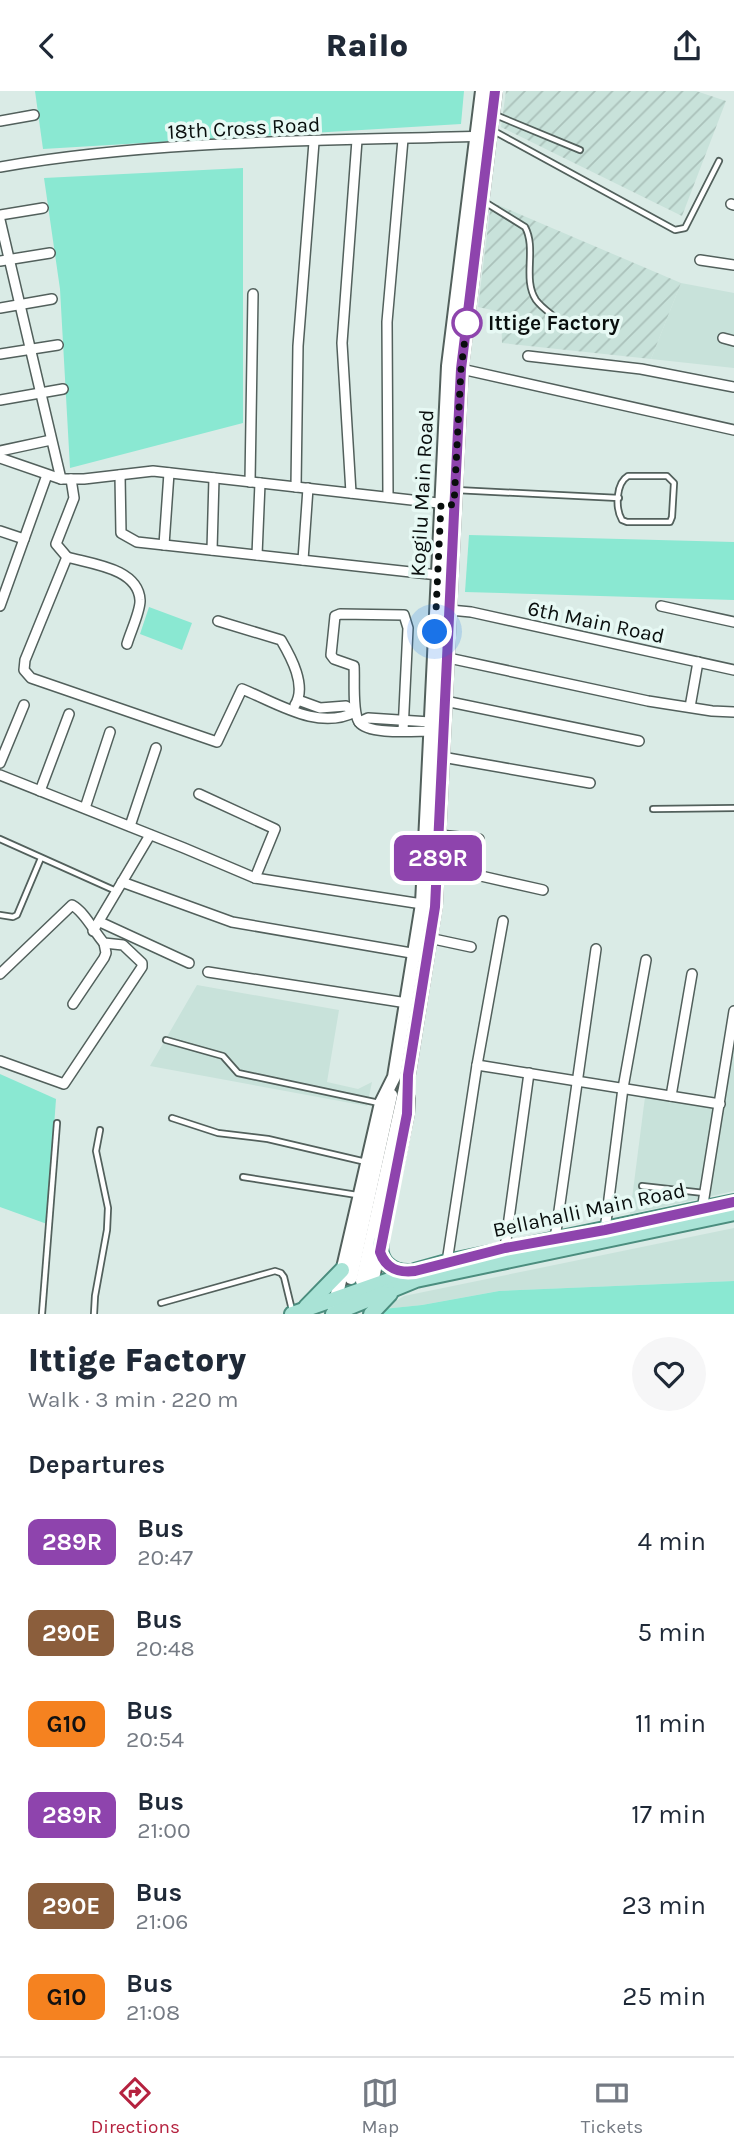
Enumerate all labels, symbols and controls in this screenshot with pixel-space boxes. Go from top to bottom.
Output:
icon: back [28,27,66,65]
text: Railo [326,27,408,64]
icon: share [668,27,706,65]
street label: 18th Cross Road [167,112,321,144]
marker: Ittige Factory [452,308,482,338]
place label: Ittige Factory [488,311,620,335]
street label: Kogilu Main Road [406,409,438,577]
street label: 6th Main Road [525,596,667,648]
your location [417,614,452,649]
line badge: 289R [389,835,487,881]
text: 289R [408,844,468,872]
street label: Bellahalli Main Road [491,1178,687,1242]
button: heart [632,1337,706,1411]
text: Ittige Factory [28,1341,246,1379]
text: Walk · 3 min · 220 m [28,1386,239,1413]
text: Departures [28,1449,165,1480]
text: Bus [137,1513,184,1544]
text: 4 min [638,1526,706,1557]
text: 289R [42,1528,102,1556]
text: 20:47 [137,1544,193,1571]
text: Bus [135,1604,182,1635]
text: 5 min [637,1617,706,1648]
text: 290E [42,1619,100,1647]
text: 20:48 [135,1635,195,1662]
text: Bus [126,1695,173,1726]
text: 11 min [635,1708,706,1739]
text: G10 [47,1710,86,1738]
text: 20:54 [126,1726,184,1753]
text: Bus [137,1786,184,1817]
text: 17 min [631,1799,706,1830]
text: 289R [42,1801,102,1829]
text: 21:00 [137,1817,191,1844]
text: Bus [135,1877,182,1908]
text: 23 min [622,1890,706,1921]
text: 290E [42,1892,100,1920]
text: 21:06 [135,1908,188,1935]
text: Bus [126,1968,173,1999]
text: 25 min [622,1981,706,2012]
text: G10 [47,1983,86,2011]
text: 21:08 [126,1999,180,2026]
tab: Directions [91,2074,180,2138]
tab: Map [361,2074,399,2138]
tab: Tickets [581,2074,643,2138]

